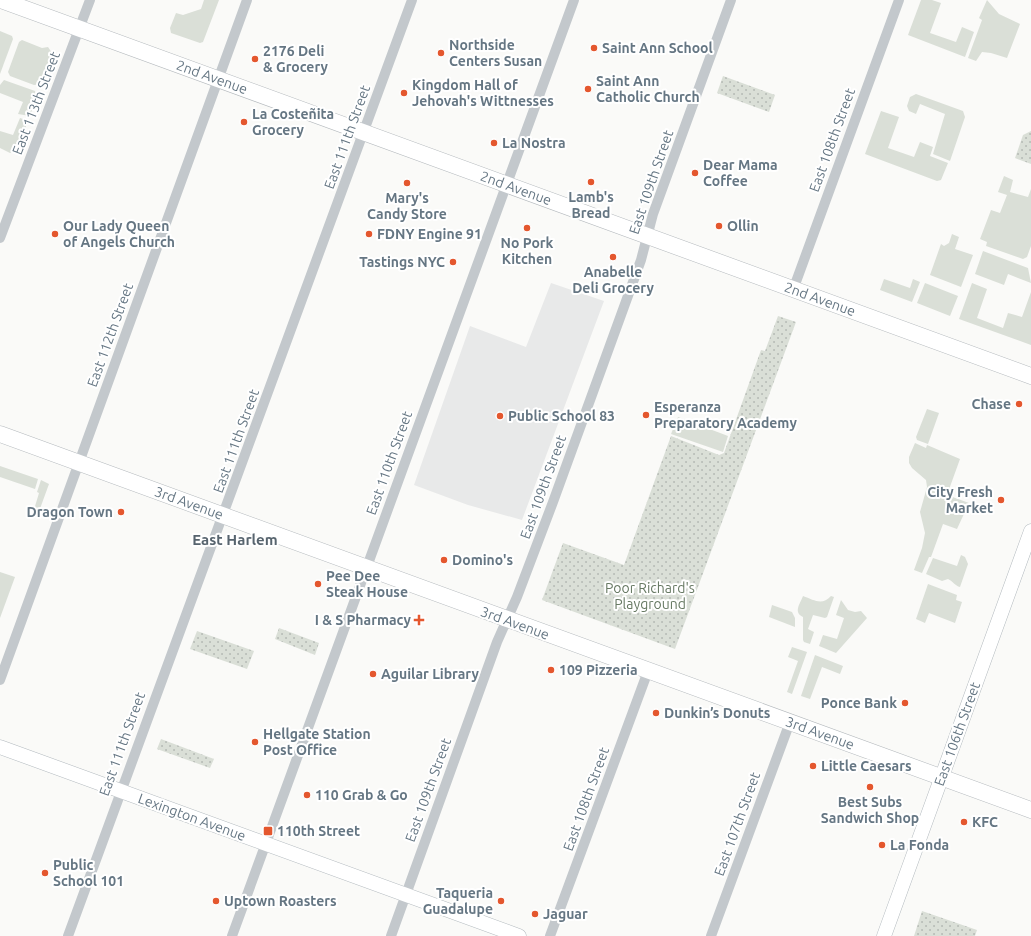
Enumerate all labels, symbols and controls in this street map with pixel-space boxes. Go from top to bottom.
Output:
place label: Northside Centers Susan [449,37,542,69]
place label: Saint Ann School [602,40,713,56]
place label: 2176 Deli & Grocery [263,43,329,75]
marker: Saint Ann School [589,43,599,53]
marker: Northside Centers Susan [436,48,446,58]
street label: East 113th Street [9,49,63,157]
marker: 2176 Deli & Grocery [250,54,260,64]
street label: 2nd Avenue [174,57,250,97]
place label: Saint Ann Catholic Church [596,73,700,105]
place label: Kingdom Hall of Jehovah's Wittnesses [412,77,554,109]
street label: East 111th Street [321,82,373,191]
marker: Saint Ann Catholic Church [583,84,593,94]
street label: East 108th Street [806,85,858,194]
marker: Kingdom Hall of Jehovah's Wittnesses [399,88,409,98]
place label: La Costeñita Grocery [252,106,334,138]
marker: La Costeñita Grocery [239,117,249,127]
street label: East 109th Street [626,127,677,236]
place label: La Nostra [502,135,566,151]
marker: La Nostra [489,138,499,148]
place label: Dear Mama Coffee [703,157,778,189]
street label: 2nd Avenue [478,168,554,208]
marker: Dear Mama Coffee [690,168,700,178]
marker: Lamb's Bread [586,177,596,187]
marker: Mary's Candy Store [402,178,412,188]
place label: Lamb's Bread [568,189,614,221]
place label: Mary's Candy Store [367,190,447,222]
place label: Our Lady Queen of Angels Church [63,218,175,250]
place label: Ollin [727,218,759,234]
marker: Ollin [714,221,724,231]
marker: No Pork Kitchen [522,223,532,233]
place label: FDNY Engine 91 [377,226,482,242]
marker: Our Lady Queen of Angels Church [50,229,60,239]
marker: FDNY Engine 91 [364,229,374,239]
place label: No Pork Kitchen [501,235,554,267]
marker: Anabelle Deli Grocery [608,252,618,262]
place label: Tastings NYC [359,254,445,270]
marker: Tastings NYC [448,257,458,267]
place label: Anabelle Deli Grocery [572,264,654,296]
street label: 2nd Avenue [782,279,858,319]
street label: East 112th Street [84,280,136,389]
street label: East 111th Street [210,386,262,495]
place label: Chase [972,396,1011,412]
place label: Esperanza Preparatory Academy [654,399,797,431]
marker: Chase [1014,399,1024,409]
street label: East 110th Street [363,408,415,517]
place label: Public School 83 [508,408,615,424]
marker: Esperanza Preparatory Academy [641,410,651,420]
marker: Public School 83 [495,411,505,421]
street label: East 109th Street [517,432,569,541]
street label: 3rd Avenue [153,483,225,523]
place label: City Fresh Market [927,484,993,516]
marker: City Fresh Market [996,495,1006,505]
place label: Dragon Town [26,504,113,520]
marker: Dragon Town [116,507,126,517]
district label: East Harlem [192,531,278,548]
place label: Domino's [452,552,513,568]
marker: Domino's [439,555,449,565]
place label: Pee Dee Steak House [326,568,408,600]
marker: Pee Dee Steak House [313,579,323,589]
park label: Poor Richard's Playground [605,580,695,612]
street label: 3rd Avenue [479,603,551,643]
place label: I & S Pharmacy [315,612,412,628]
marker: I & S Pharmacy [414,615,424,625]
place label: 109 Pizzeria [559,662,638,678]
marker: 109 Pizzeria [546,665,556,675]
place label: Aguilar Library [381,666,480,682]
marker: Aguilar Library [368,669,378,679]
street label: East 106th Street [931,679,983,788]
street label: East 111th Street [96,689,148,798]
place label: Ponce Bank [821,695,897,711]
marker: Ponce Bank [900,698,910,708]
place label: Dunkin’s Donuts [664,705,771,721]
marker: Dunkin’s Donuts [651,708,661,718]
street label: 3rd Avenue [784,713,856,753]
place label: Hellgate Station Post Office [263,726,371,758]
street label: East 109th Street [402,735,454,844]
marker: Hellgate Station Post Office [250,737,260,747]
street label: East 108th Street [560,744,612,853]
place label: Little Caesars [821,758,912,774]
marker: Little Caesars [808,761,818,771]
street label: East 107th Street [711,769,763,878]
marker: Best Subs Sandwich Shop [865,782,875,792]
place label: 110 Grab & Go [315,787,408,803]
street label: Lexington Avenue [136,790,248,844]
marker: 110 Grab & Go [302,790,312,800]
place label: Best Subs Sandwich Shop [821,794,919,826]
place label: KFC [972,814,998,830]
marker: KFC [959,817,969,827]
place label: 110th Street [277,823,360,839]
marker: 110th Street [262,825,274,837]
place label: La Fonda [890,837,949,853]
marker: La Fonda [877,840,887,850]
place label: Public School 101 [53,857,124,889]
marker: Public School 101 [40,868,50,878]
place label: Taqueria Guadalupe [423,885,493,917]
place label: Uptown Roasters [224,893,337,909]
marker: Uptown Roasters [211,896,221,906]
marker: Taqueria Guadalupe [496,896,506,906]
place label: Jaguar [543,906,588,922]
marker: Jaguar [530,909,540,919]

